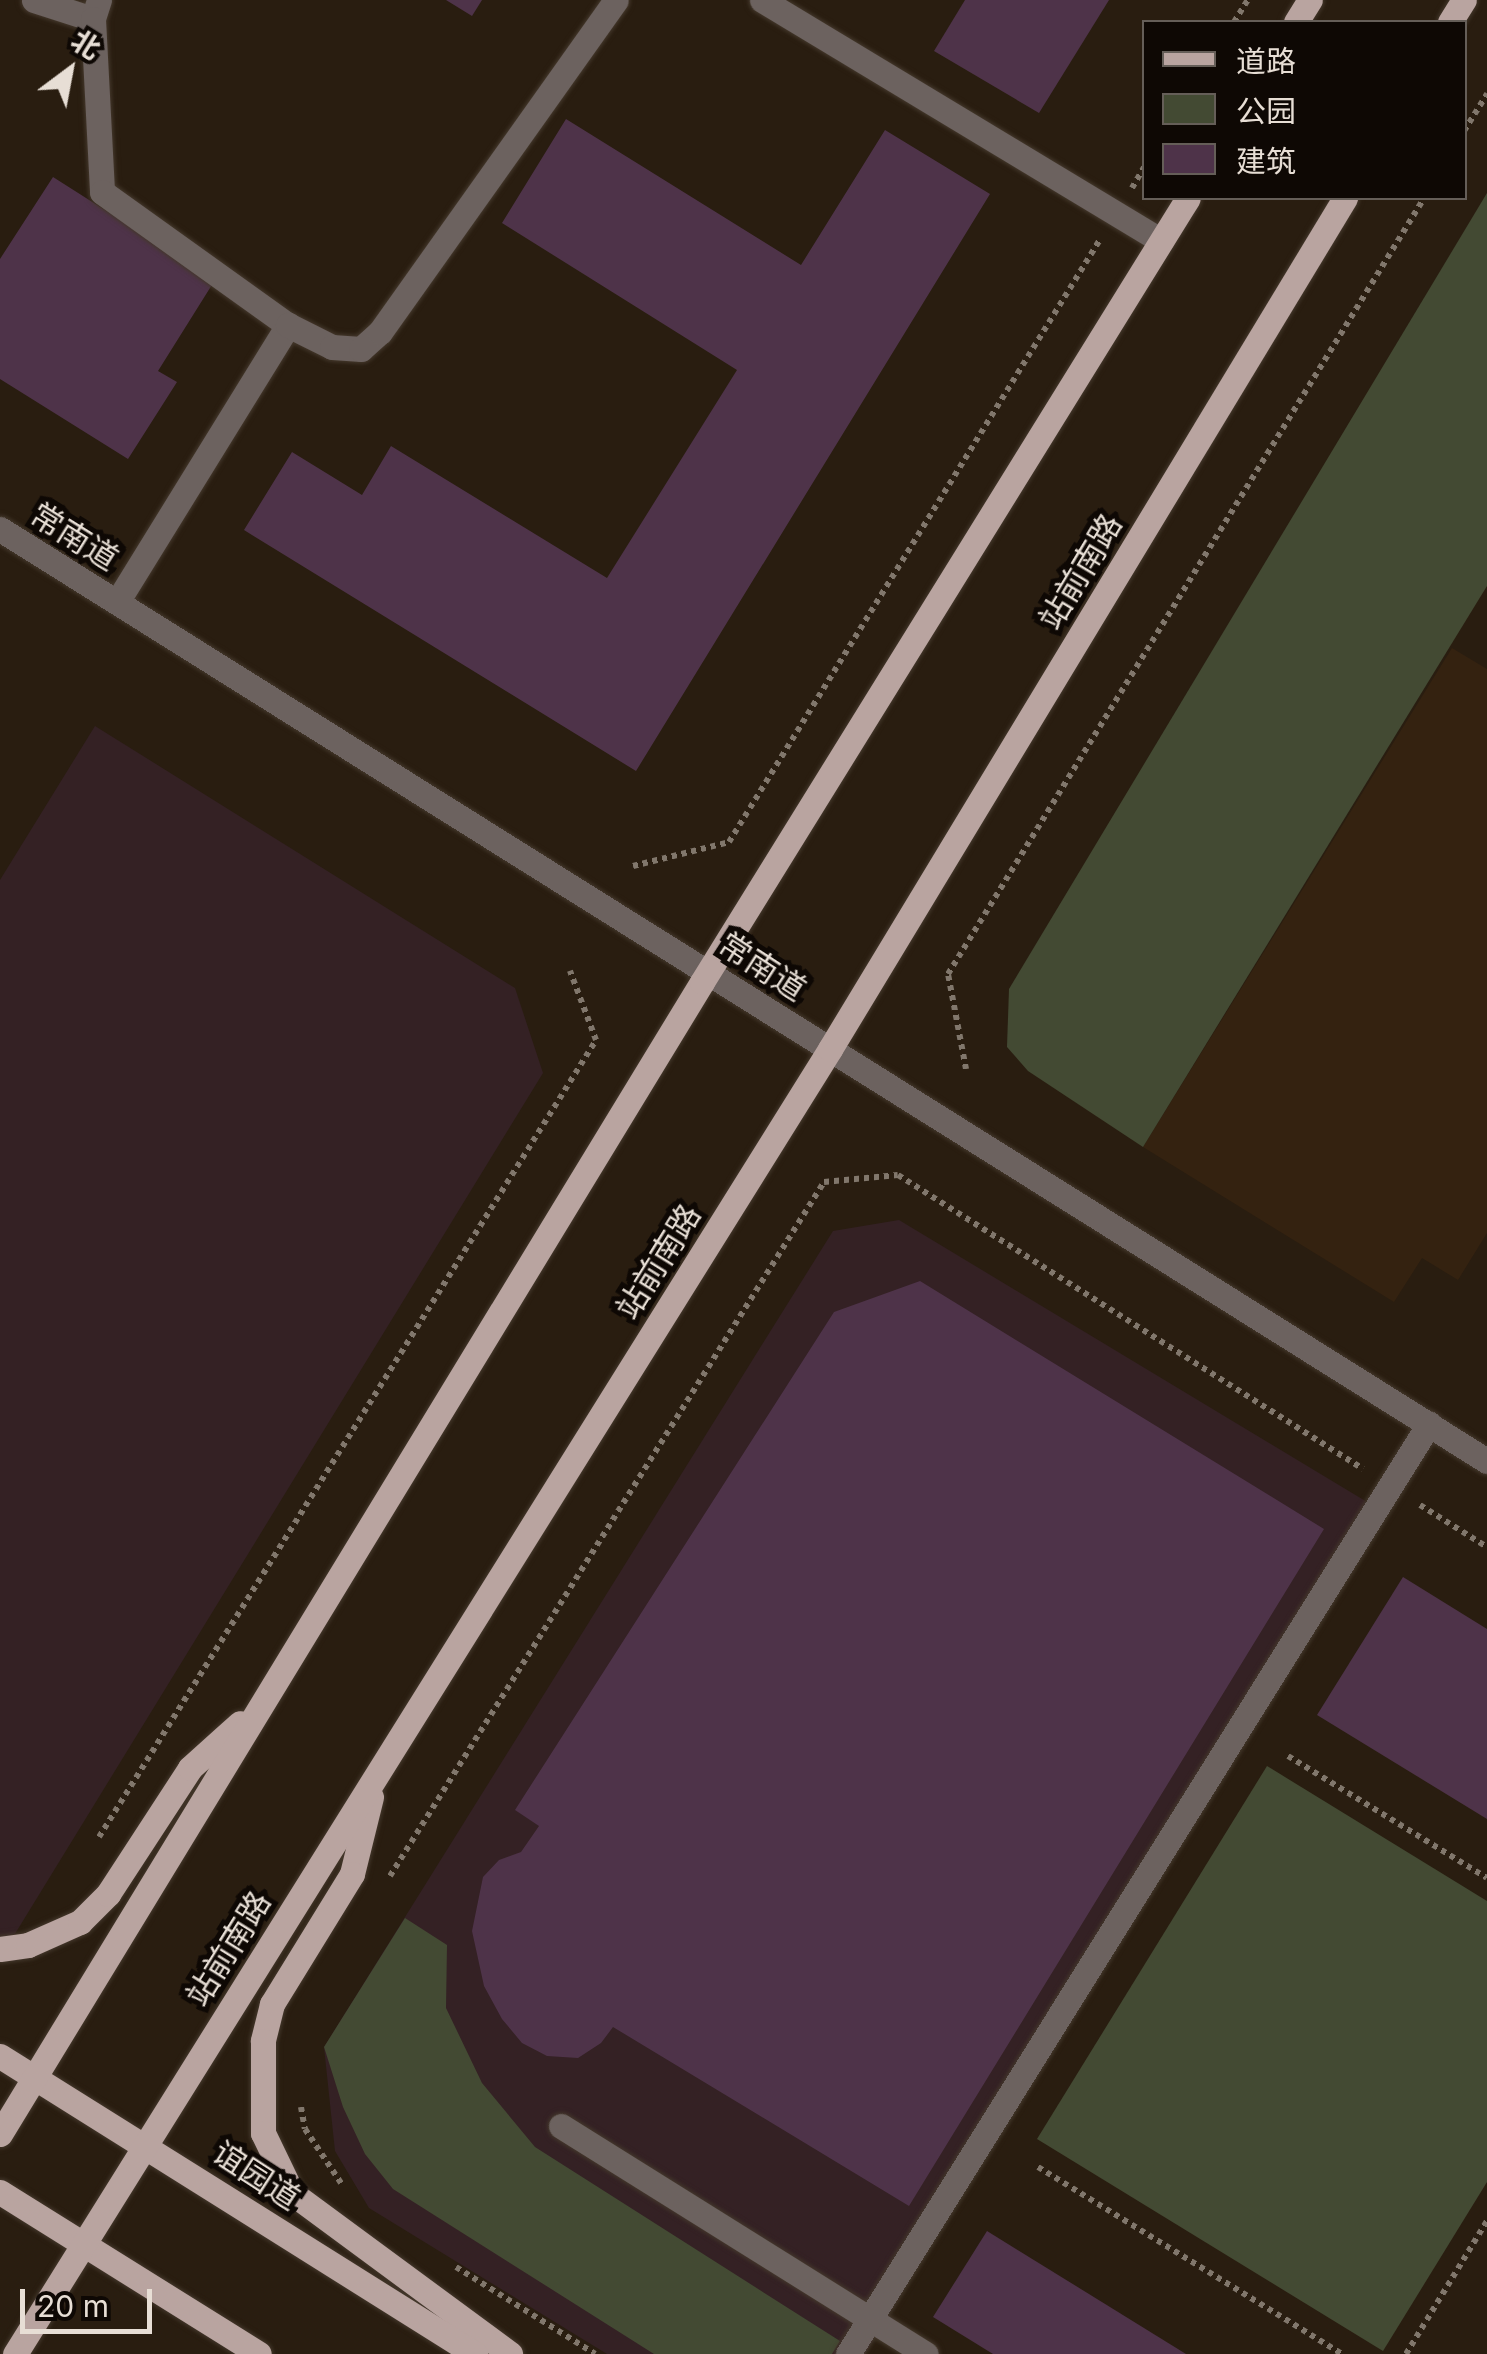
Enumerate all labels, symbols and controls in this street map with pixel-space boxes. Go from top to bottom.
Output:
north arrow [20,20,120,120]
legend [1142,20,1467,200]
text: 北 [65,23,107,66]
text: 道路 [1236,43,1296,79]
text: 公园 [1236,93,1296,129]
text: 建筑 [1236,143,1296,179]
street label: 常南道 [23,495,125,579]
street label: 站前南路 [1032,507,1130,637]
street label: 常南道 [711,925,813,1009]
street label: 站前南路 [609,1198,709,1326]
street label: 站前南路 [179,1885,279,2013]
street label: 谊园道 [205,2134,307,2218]
scale bar [25,2269,158,2331]
text: 20 m [37,2288,109,2324]

